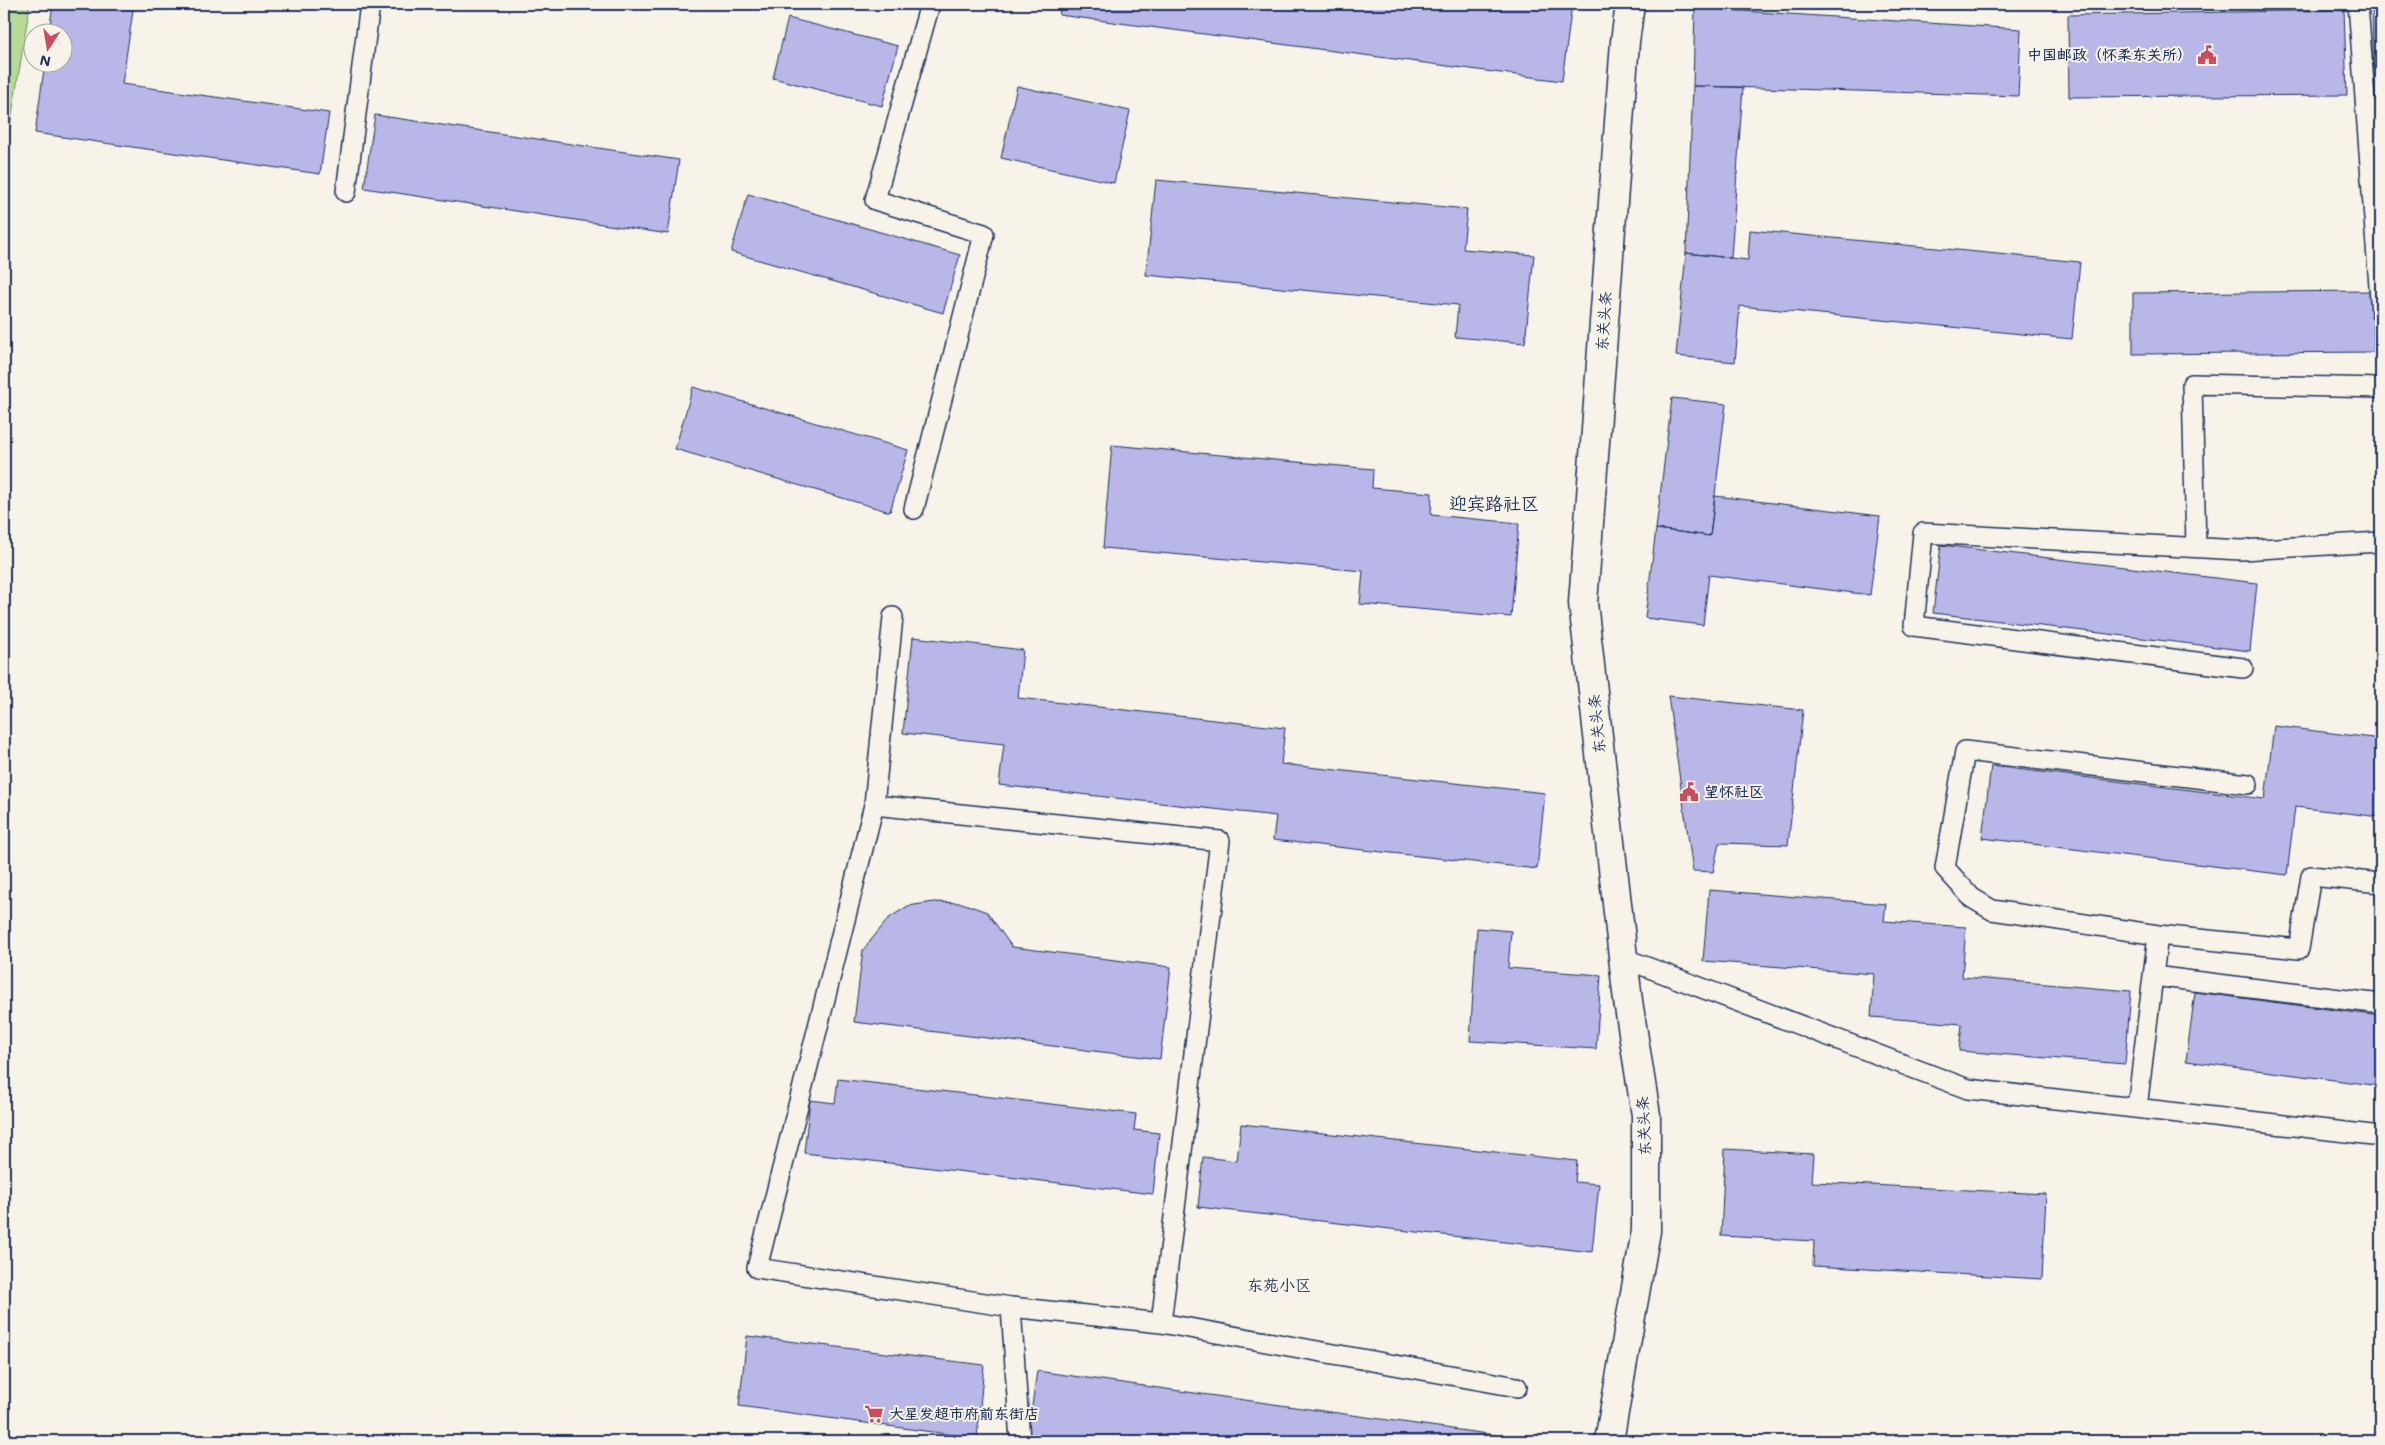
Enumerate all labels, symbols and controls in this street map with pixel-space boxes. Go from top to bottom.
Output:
north arrow [22,22,72,72]
place label: 中国邮政（怀柔东关所） [2027,44,2192,64]
public building icon: 中国邮政（怀柔东关所） [2196,44,2218,66]
text: N [38,51,52,72]
street label: 东关头条 [1591,290,1615,352]
district label: 迎宾路社区 [1449,491,1539,515]
street label: 东关头条 [1583,693,1609,755]
public building icon: 望怀社区 [1678,781,1700,803]
place label: 望怀社区 [1704,781,1764,801]
street label: 东关头条 [1631,1096,1655,1157]
district label: 东苑小区 [1247,1274,1311,1295]
supermarket icon: 大星发超市府前东街店 [863,1403,885,1425]
place label: 大星发超市府前东街店 [889,1403,1039,1423]

